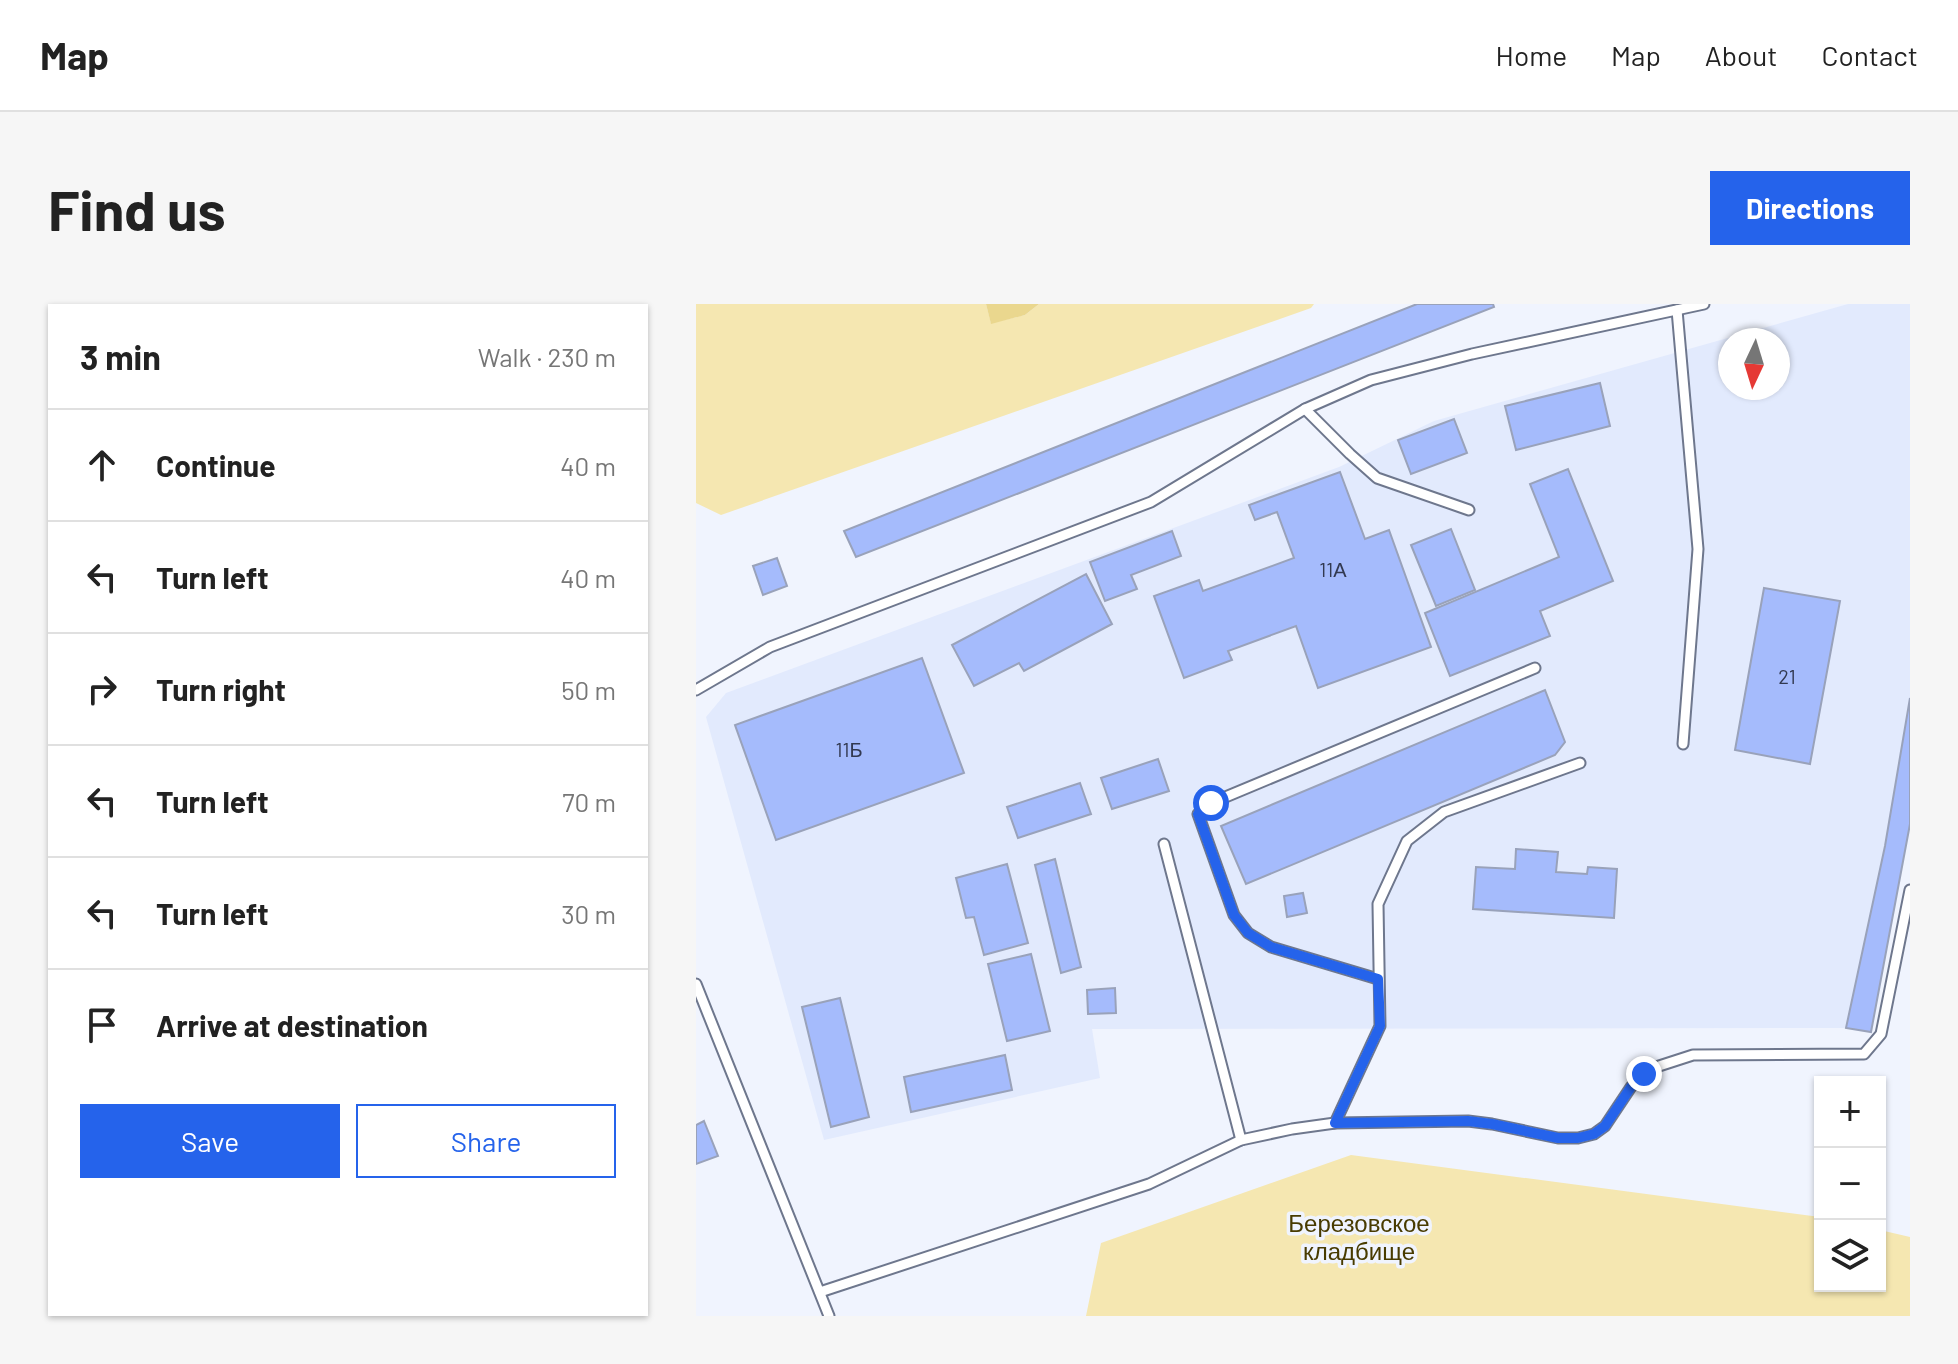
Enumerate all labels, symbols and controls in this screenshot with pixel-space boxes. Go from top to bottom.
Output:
text: Map [40,32,109,78]
text: Home [1496,38,1567,72]
text: Map [1611,38,1661,72]
text: About [1705,38,1777,72]
text: Contact [1821,38,1918,72]
button: Directions [1710,171,1910,245]
text: Find us [48,175,226,242]
north arrow [1718,328,1790,400]
text: 3 min [80,336,161,377]
text: Walk · 230 m [478,341,616,372]
icon: ahead [80,443,124,487]
text: Continue [156,447,276,483]
text: 40 m [560,450,616,481]
icon: left [80,555,124,599]
house number: 11А [1319,557,1347,581]
text: Turn left [156,559,269,595]
text: 40 m [560,562,616,593]
house number: 21 [1778,664,1796,688]
icon: right [80,667,124,711]
text: Turn right [156,671,286,707]
text: 50 m [561,674,616,705]
house number: 11Б [835,737,863,761]
icon: left [80,779,124,823]
text: Turn left [156,783,269,819]
route start [1193,785,1229,821]
text: 70 m [562,786,616,817]
icon: left [80,891,124,935]
text: Turn left [156,895,269,931]
text: 30 m [561,898,616,929]
icon: arrive [80,1003,124,1047]
text: Arrive at destination [156,1007,428,1043]
route end [1626,1056,1662,1092]
map controls [1814,1076,1886,1292]
button: + [1814,1076,1886,1148]
button: Save [80,1104,340,1178]
button: Share [356,1104,616,1178]
button: − [1814,1148,1886,1220]
park label: Березовское кладбище [1288,1208,1430,1265]
button: layers [1814,1220,1886,1292]

